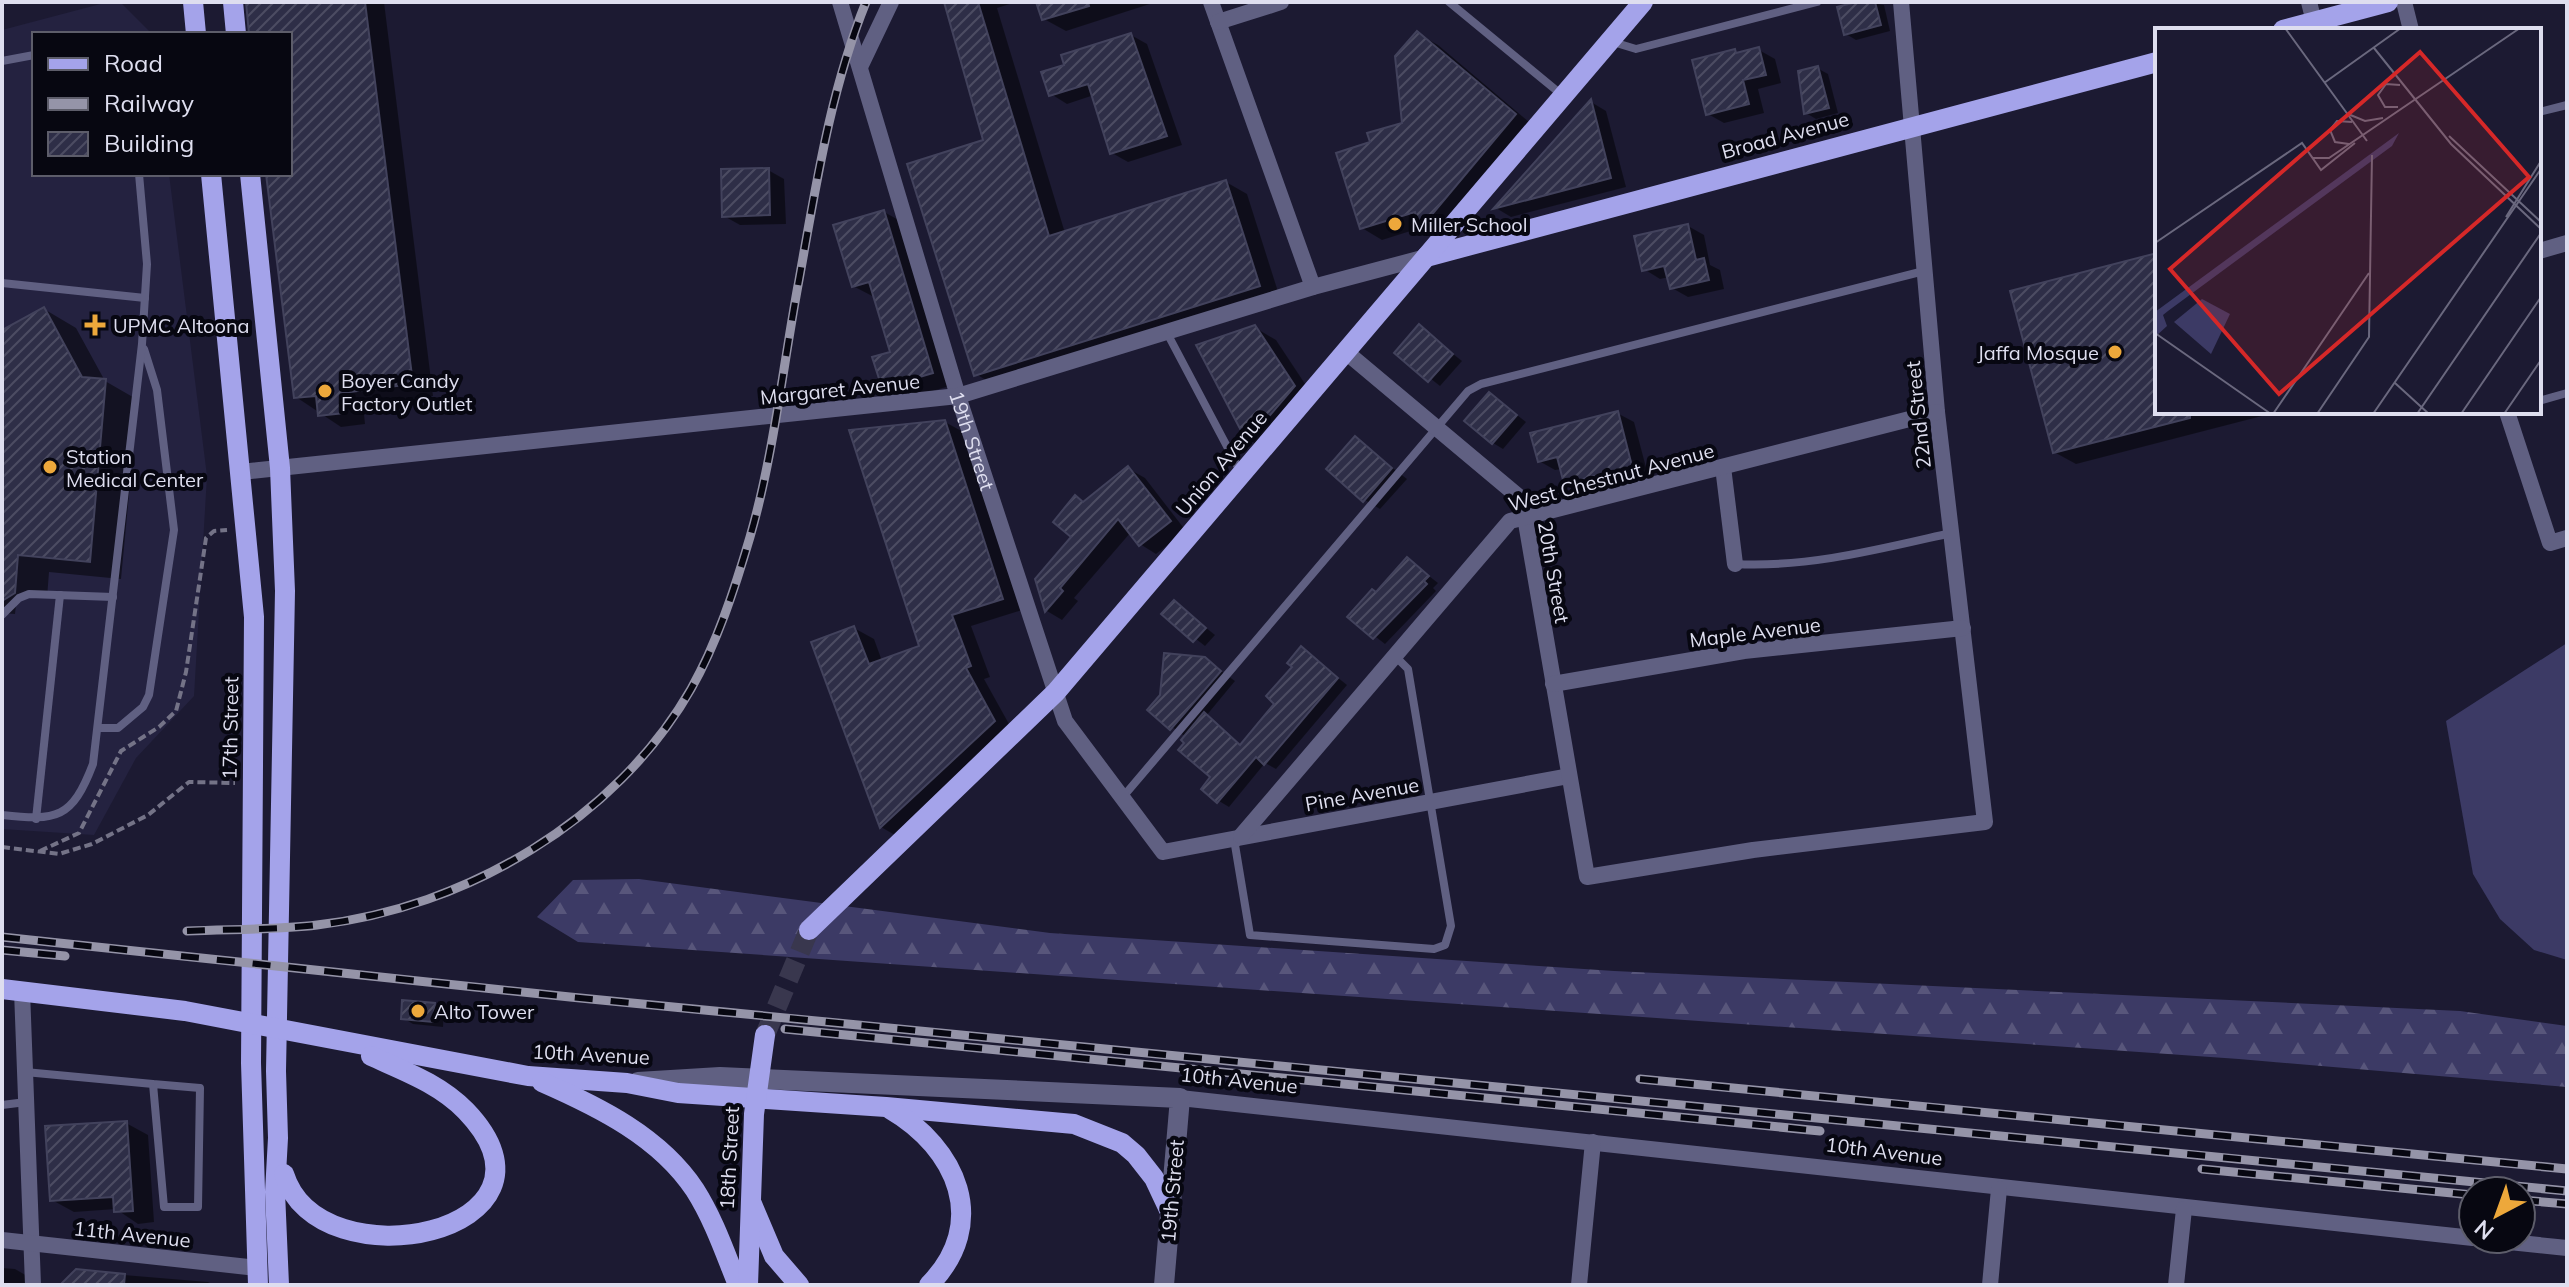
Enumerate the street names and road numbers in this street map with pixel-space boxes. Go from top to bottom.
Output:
street label: Broad Avenue [1718,106,1852,164]
street label: 22nd Street [1900,360,1936,470]
street label: Margaret Avenue [759,368,921,410]
street label: 19th Street [945,387,1001,493]
street label: Union Avenue [1170,406,1272,520]
street label: West Chestnut Avenue [1505,437,1717,517]
street label: 20th Street [1533,519,1575,625]
street label: Maple Avenue [1688,612,1822,652]
street label: 17th Street [217,676,243,780]
street label: Pine Avenue [1303,772,1421,816]
street label: 10th Avenue [532,1038,650,1070]
street label: 10th Avenue [1179,1061,1299,1099]
street label: 18th Street [714,1106,744,1210]
street label: 10th Avenue [1824,1131,1944,1171]
street label: 19th Street [1155,1138,1189,1244]
street label: 11th Avenue [72,1215,192,1253]

